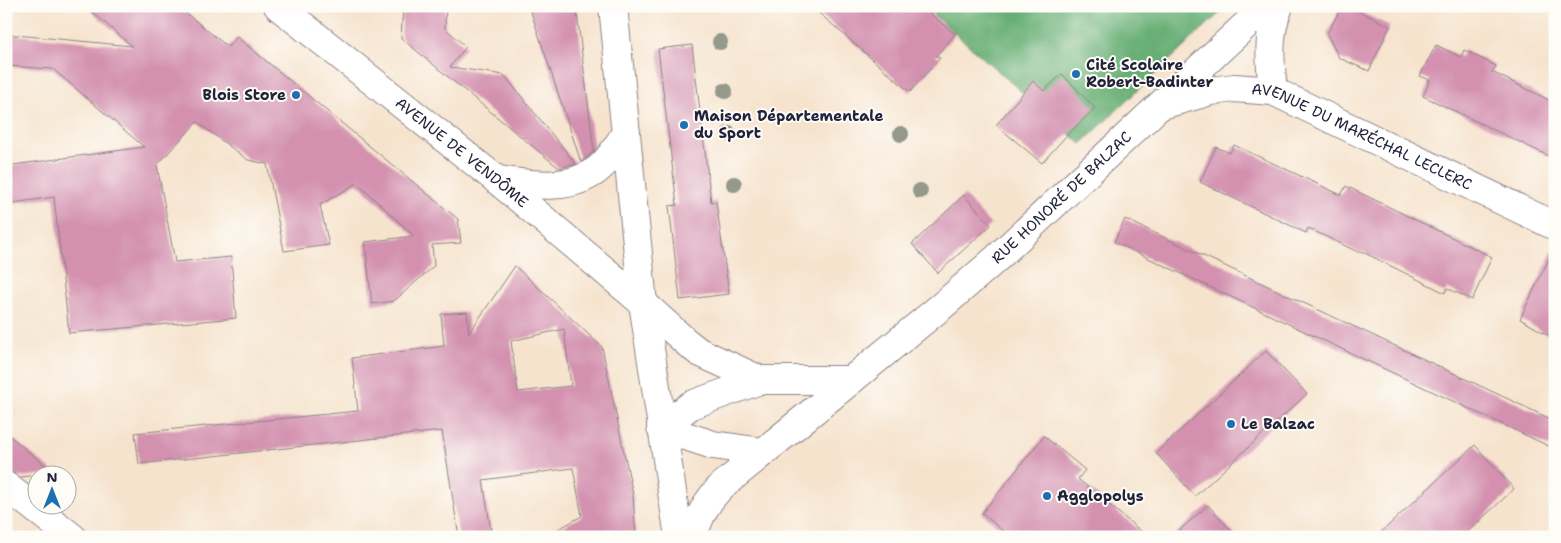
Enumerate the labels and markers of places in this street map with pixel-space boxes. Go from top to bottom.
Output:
place label: Cité Scolaire Robert-Badinter [1086,55,1214,92]
marker: Cité Scolaire Robert-Badinter [1070,68,1082,80]
place label: Blois Store [203,85,286,105]
marker: Blois Store [290,89,302,101]
place label: Maison Départementale du Sport [694,106,883,143]
marker: Maison Départementale du Sport [678,119,690,131]
place label: Le Balzac [1241,414,1315,434]
marker: Le Balzac [1225,418,1237,430]
place label: Agglopolys [1057,486,1144,506]
marker: Agglopolys [1041,490,1053,502]

